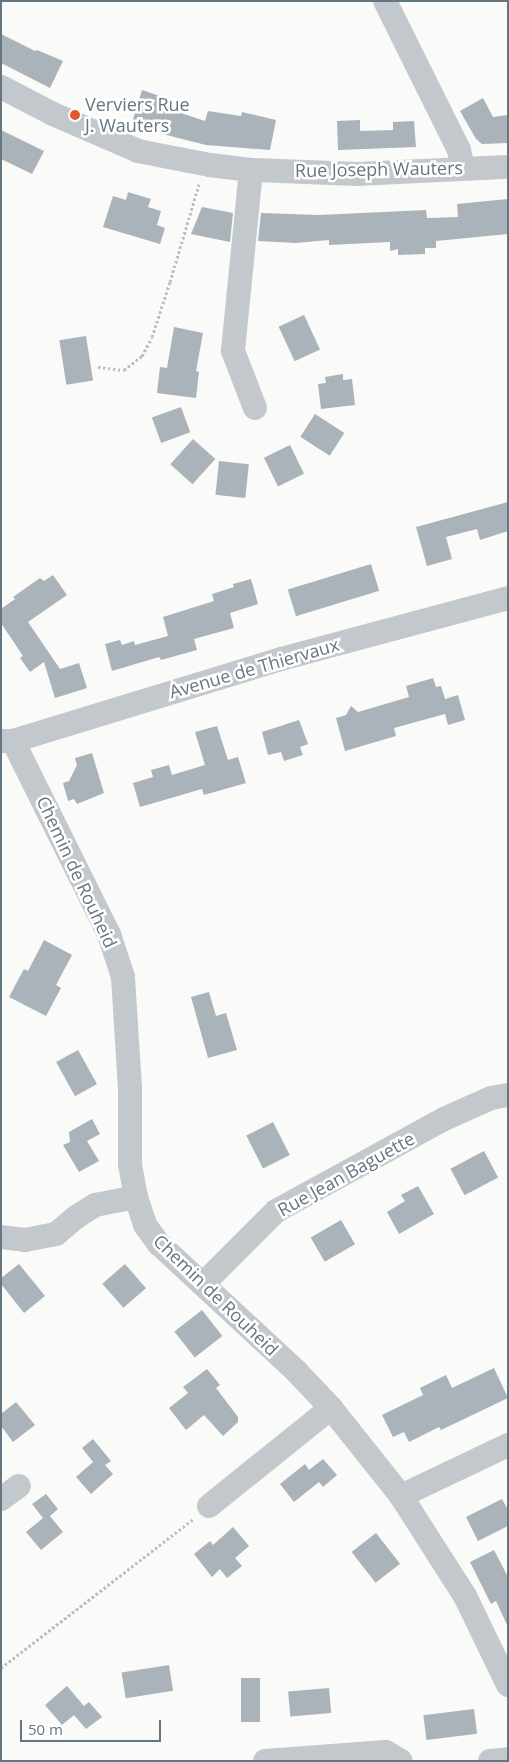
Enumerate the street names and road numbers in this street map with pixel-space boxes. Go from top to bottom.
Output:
street label: Rue Joseph Wauters [295,157,463,181]
street label: Avenue de Thiervaux [167,633,341,703]
street label: Chemin de Rouheid [32,793,122,951]
street label: Rue Jean Baguette [274,1127,418,1221]
street label: Chemin de Rouheid [149,1230,283,1360]

